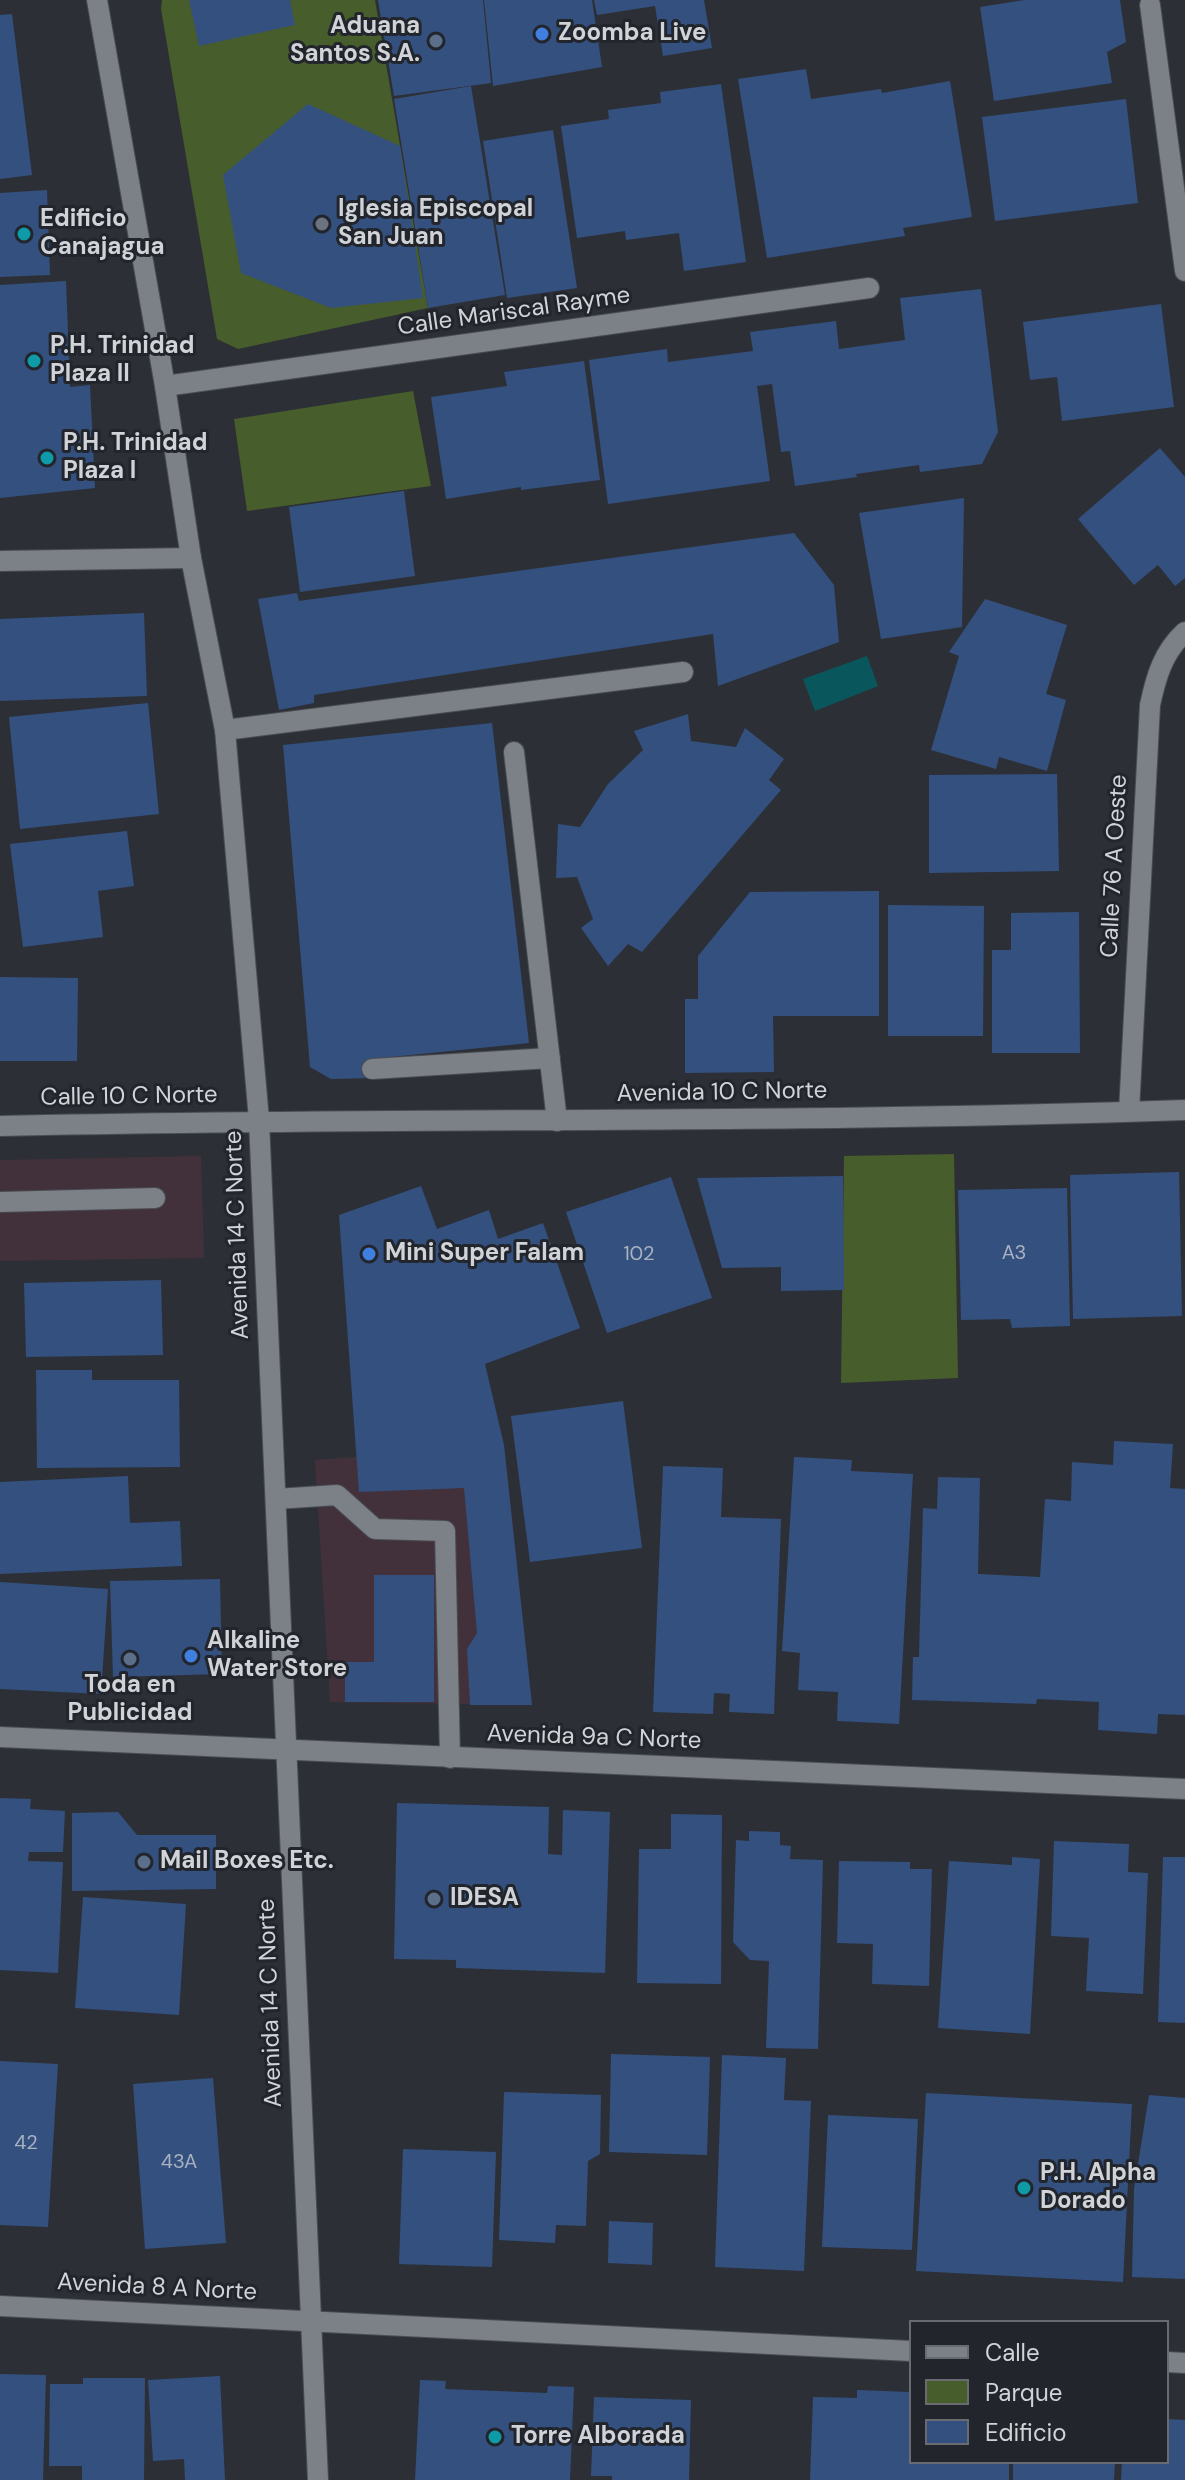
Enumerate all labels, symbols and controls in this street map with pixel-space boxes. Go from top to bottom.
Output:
place label: Aduana Santos S.A. [290,13,420,69]
place label: Zoomba Live [558,20,707,48]
marker: Zoomba Live [533,25,551,43]
marker: Aduana Santos S.A. [427,32,445,50]
place label: Iglesia Episcopal San Juan [338,196,533,252]
place label: Edificio Canajagua [40,206,164,262]
marker: Iglesia Episcopal San Juan [313,215,331,233]
marker: Edificio Canajagua [15,225,33,243]
street label: Calle Mariscal Rayme [396,281,632,343]
place label: P.H. Trinidad Plaza II [50,333,194,389]
marker: P.H. Trinidad Plaza II [25,352,43,370]
place label: P.H. Trinidad Plaza I [63,430,207,486]
marker: P.H. Trinidad Plaza I [38,449,56,467]
street label: Calle 76 A Oeste [1096,774,1134,958]
street label: Avenida 10 C Norte [616,1077,828,1109]
street label: Calle 10 C Norte [40,1081,218,1113]
street label: Avenida 14 C Norte [220,1130,256,1340]
place label: Mini Super Falam [385,1240,584,1268]
house number: A3 [1002,1242,1026,1266]
house number: 102 [623,1243,655,1267]
marker: Mini Super Falam [360,1245,378,1263]
place label: Alkaline Water Store [207,1628,347,1684]
marker: Alkaline Water Store [182,1647,200,1665]
marker: Toda en Publicidad [121,1650,139,1668]
place label: Toda en Publicidad [68,1672,192,1728]
street label: Avenida 9a C Norte [486,1720,702,1756]
place label: Mail Boxes Etc. [160,1848,334,1876]
marker: Mail Boxes Etc. [135,1853,153,1871]
place label: IDESA [450,1885,519,1913]
marker: IDESA [425,1890,443,1908]
street label: Avenida 14 C Norte [253,1898,289,2108]
house number: 42 [14,2132,38,2156]
house number: 43A [161,2151,197,2175]
place label: P.H. Alpha Dorado [1040,2160,1156,2216]
marker: P.H. Alpha Dorado [1015,2179,1033,2197]
street label: Avenida 8 A Norte [56,2268,258,2308]
legend [909,2320,1169,2464]
text: Calle [985,2337,1040,2368]
text: Parque [985,2377,1062,2408]
text: Edificio [985,2417,1067,2448]
place label: Torre Alborada [511,2423,685,2451]
marker: Torre Alborada [486,2428,504,2446]

